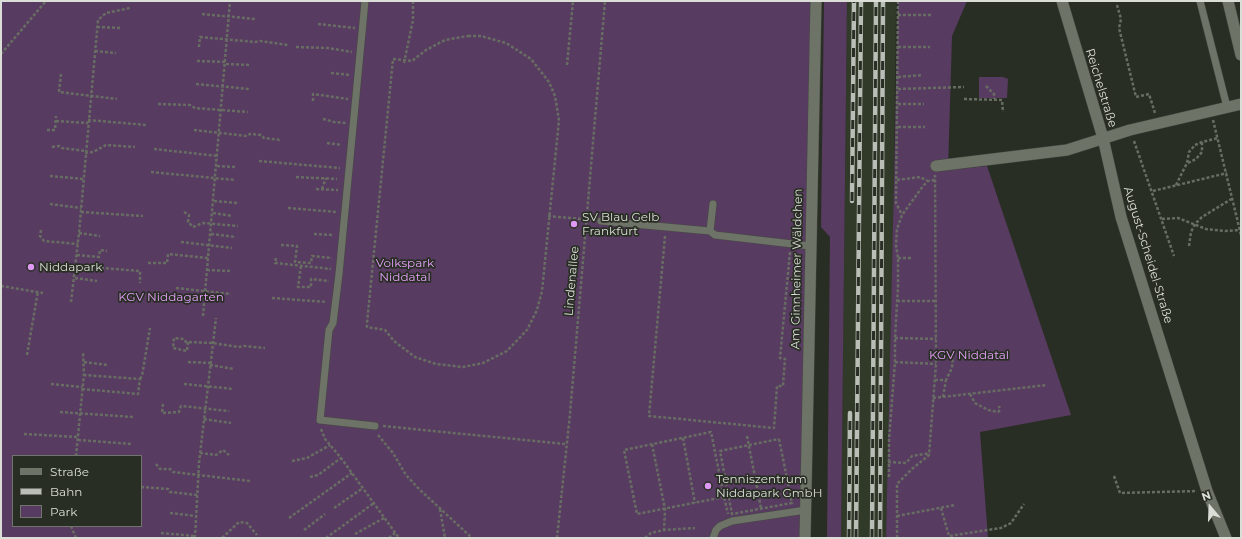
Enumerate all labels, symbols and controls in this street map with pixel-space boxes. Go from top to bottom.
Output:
street label: Reichelstraße [1082,47,1120,129]
street label: August-Scheidel-Straße [1120,185,1176,325]
street label: Am Ginnheimer Wäldchen [788,188,806,350]
place label: SV Blau Gelb Frankfurt [582,210,659,238]
marker: SV Blau Gelb Frankfurt [569,219,579,229]
street label: Lindenallee [562,246,582,316]
park label: Volkspark Niddatal [376,256,434,284]
place label: Niddapark [39,260,102,274]
marker: Niddapark [26,262,36,272]
park label: KGV Niddagarten [118,290,224,304]
park label: KGV Niddatal [929,348,1009,362]
legend [12,455,142,527]
text: Straße [50,464,89,479]
place label: Tenniszentrum Niddapark GmbH [716,472,822,500]
marker: Tenniszentrum Niddapark GmbH [703,481,713,491]
text: Bahn [50,484,82,499]
north arrow [1190,487,1230,527]
text: N [1200,488,1213,504]
text: Park [50,504,77,519]

